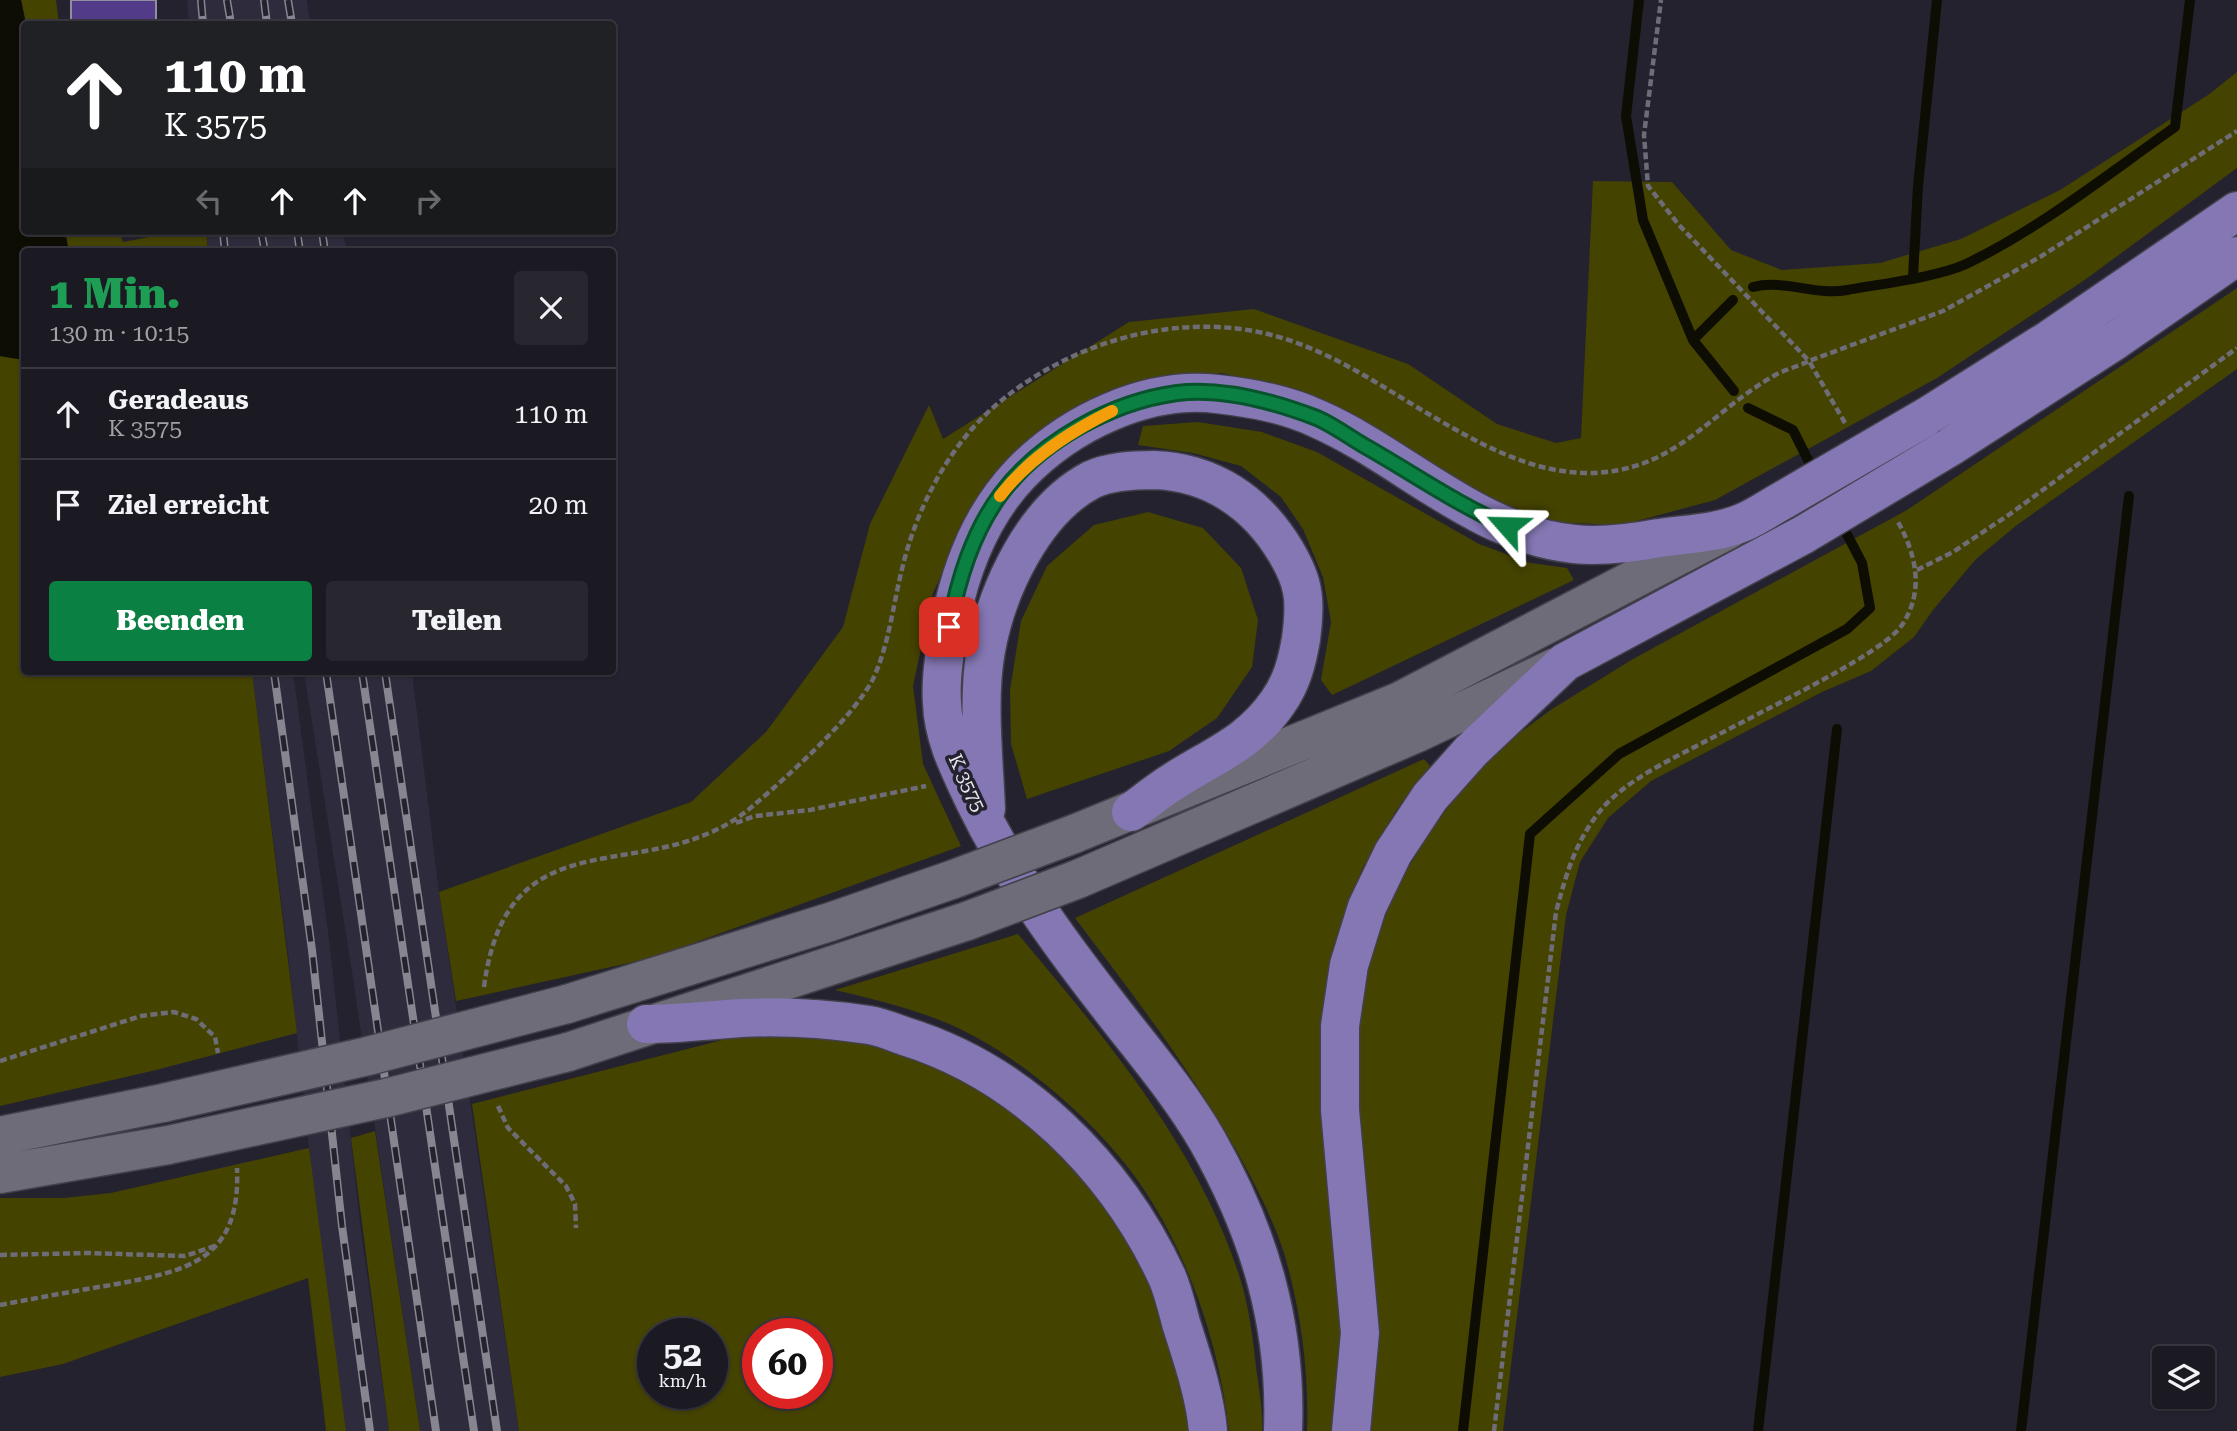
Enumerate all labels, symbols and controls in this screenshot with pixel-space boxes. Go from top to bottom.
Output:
text: 110 m [164,47,306,104]
icon: ahead [49,49,140,140]
text: K 3575 [164,106,267,144]
icon: left [190,182,228,220]
icon: ahead [263,182,301,220]
icon: ahead [336,182,374,220]
icon: right [409,182,447,220]
text: 1 Min. [49,269,181,318]
button: close [514,271,588,345]
text: 130 m · 10:15 [49,320,189,347]
text: Geradeaus [108,385,249,415]
icon: ahead [49,395,87,433]
text: 110 m [514,399,588,429]
text: K 3575 [108,415,182,442]
icon: arrive [49,486,87,524]
position arrow [1470,489,1544,563]
text: Ziel erreicht [108,490,269,520]
text: 20 m [529,490,588,520]
button: Beenden [49,581,312,661]
button: Teilen [326,581,588,661]
pin [919,597,979,657]
icon: arrive [930,608,968,646]
street label: K 3575 [944,750,990,816]
speed limit sign: 60 [742,1318,833,1409]
text: 52 [663,1334,702,1375]
map controls [2152,1346,2215,1409]
button: layers [2152,1346,2215,1409]
text: km/h [658,1370,707,1391]

